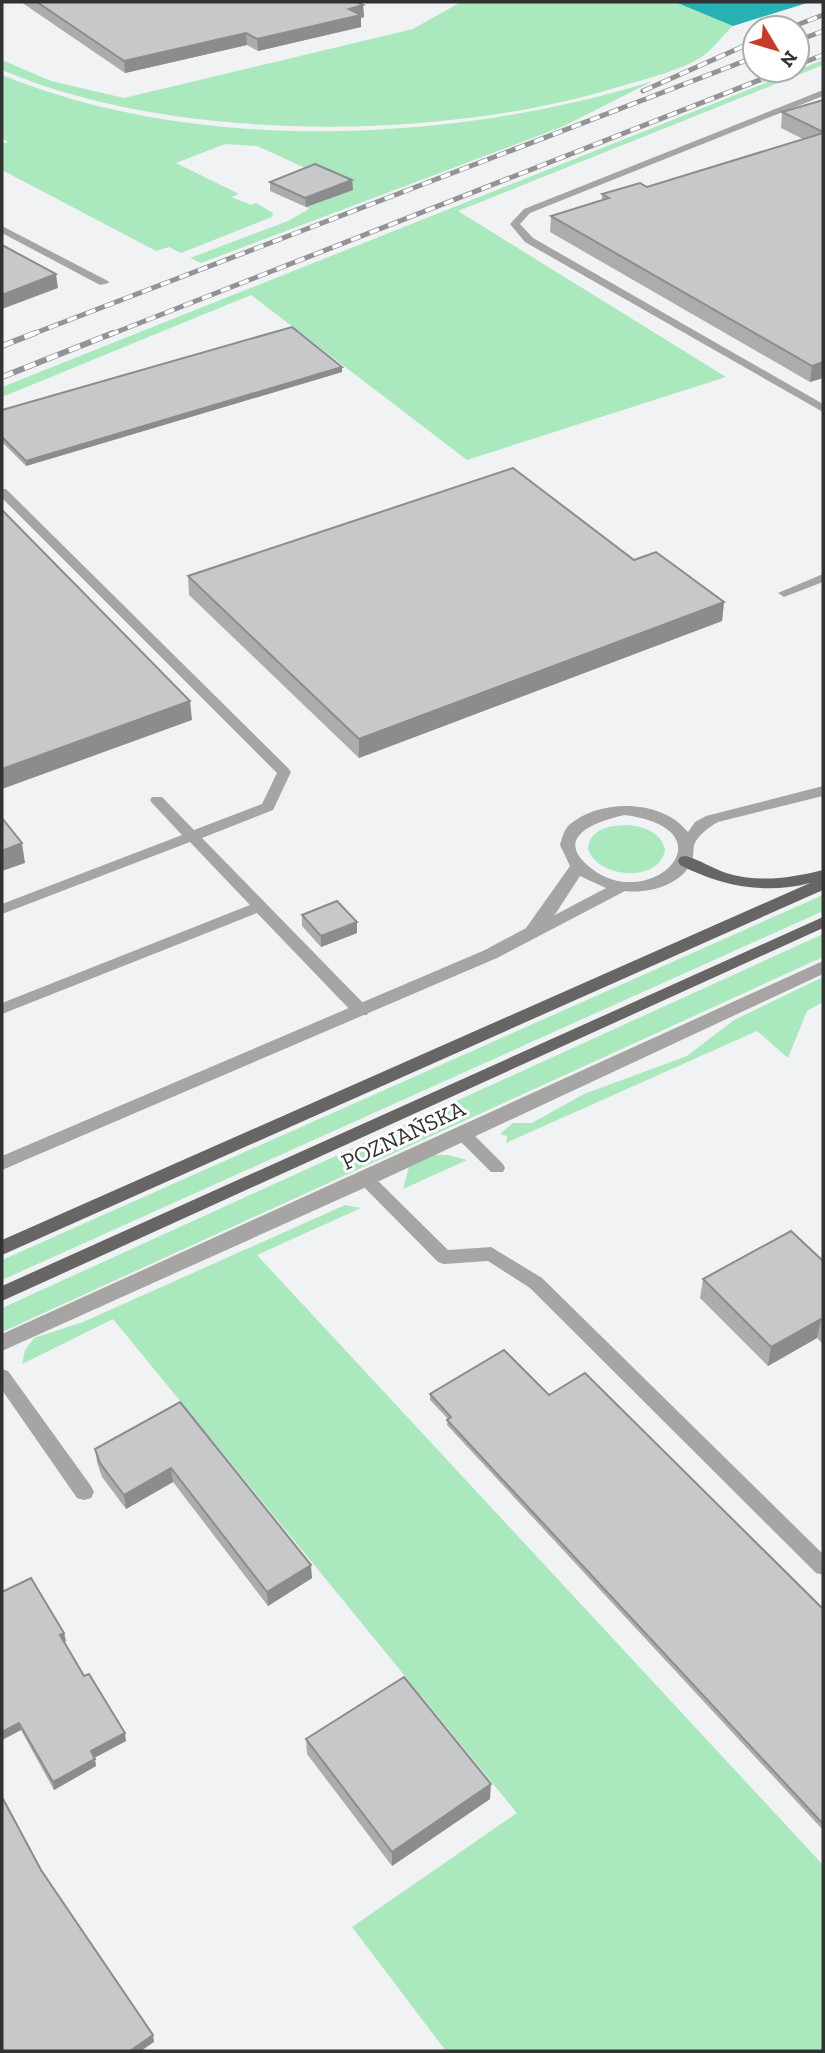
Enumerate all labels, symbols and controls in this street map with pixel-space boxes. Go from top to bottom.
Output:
north arrow [741,14,811,84]
text: N [775,46,803,72]
street label: POZNAŃSKA [337,1094,470,1176]

